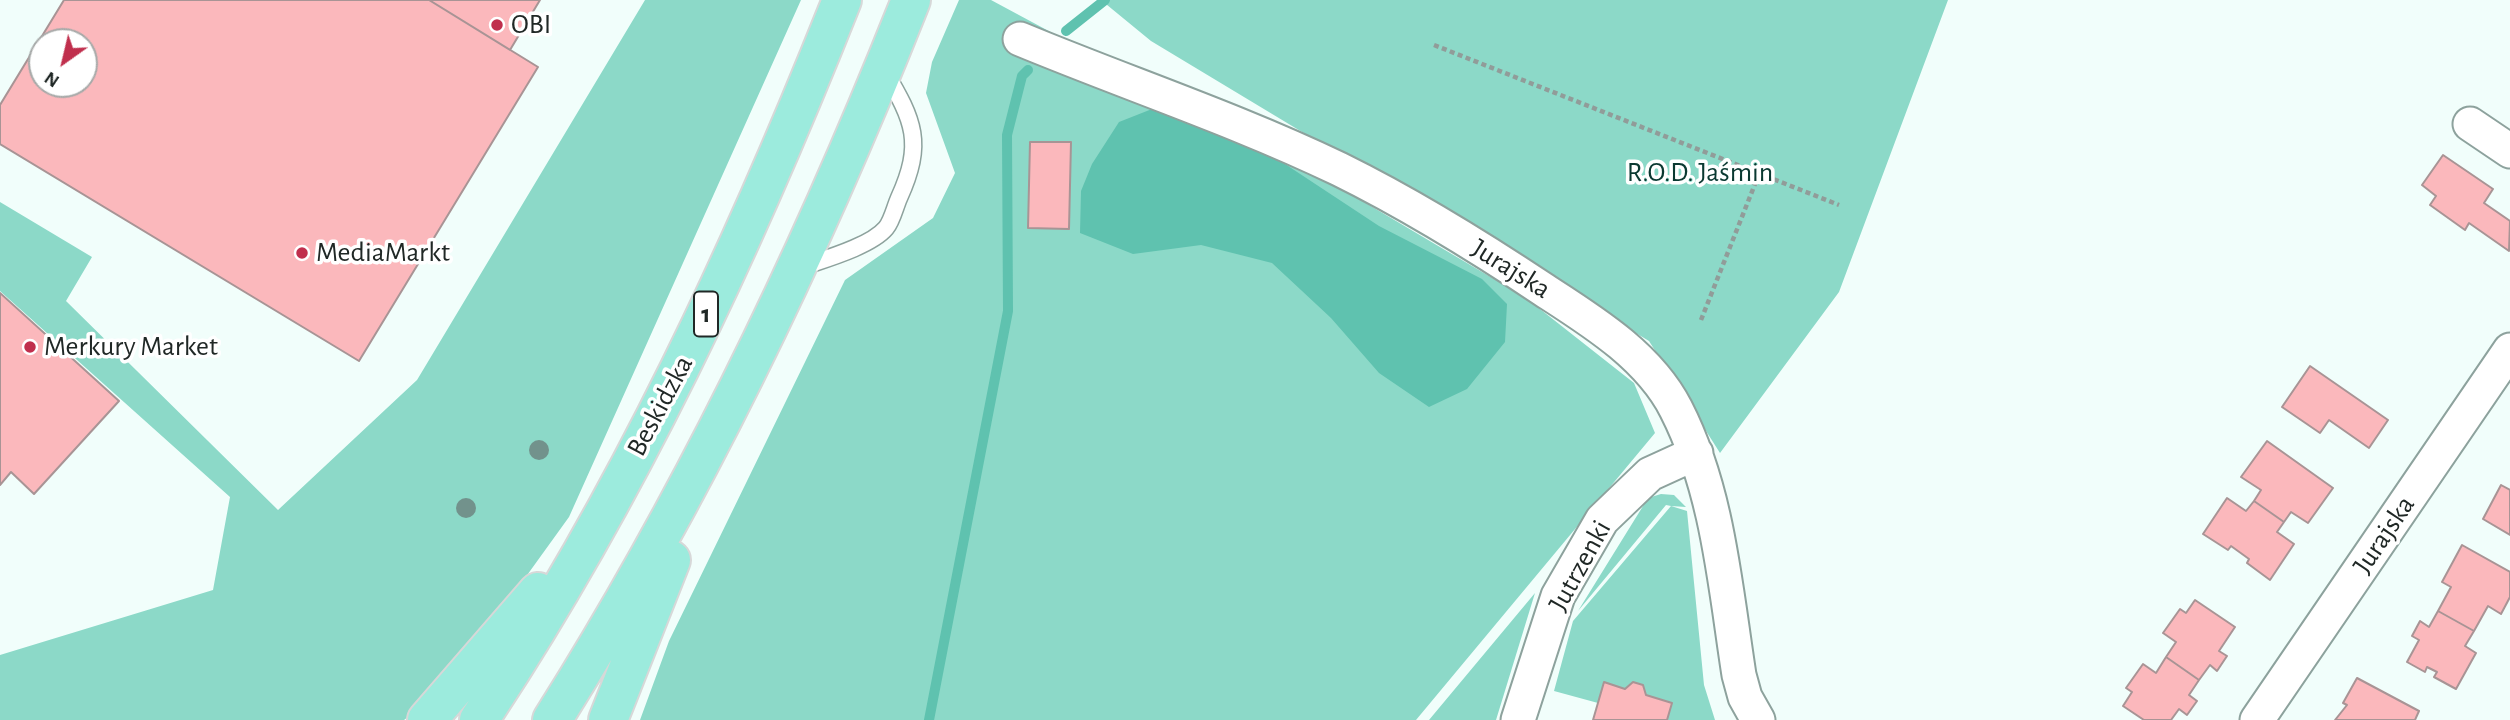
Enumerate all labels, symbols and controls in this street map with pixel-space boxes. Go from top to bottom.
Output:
place label: OBI [511,8,551,42]
marker: OBI [489,17,505,33]
north arrow [28,28,98,98]
text: N [41,68,63,91]
park label: R.O.D. Jaśmin [1627,156,1773,190]
street label: Jurajska [1465,232,1557,306]
place label: MediaMarkt [316,236,450,270]
marker: MediaMarkt [294,245,310,261]
road number: 1 [694,292,718,336]
place label: Merkury Market [44,330,218,364]
marker: Merkury Market [22,339,38,355]
street label: Beskidzka [620,350,700,462]
street label: Jurajska [2346,490,2422,580]
street label: Jutrzenki [1541,515,1619,617]

